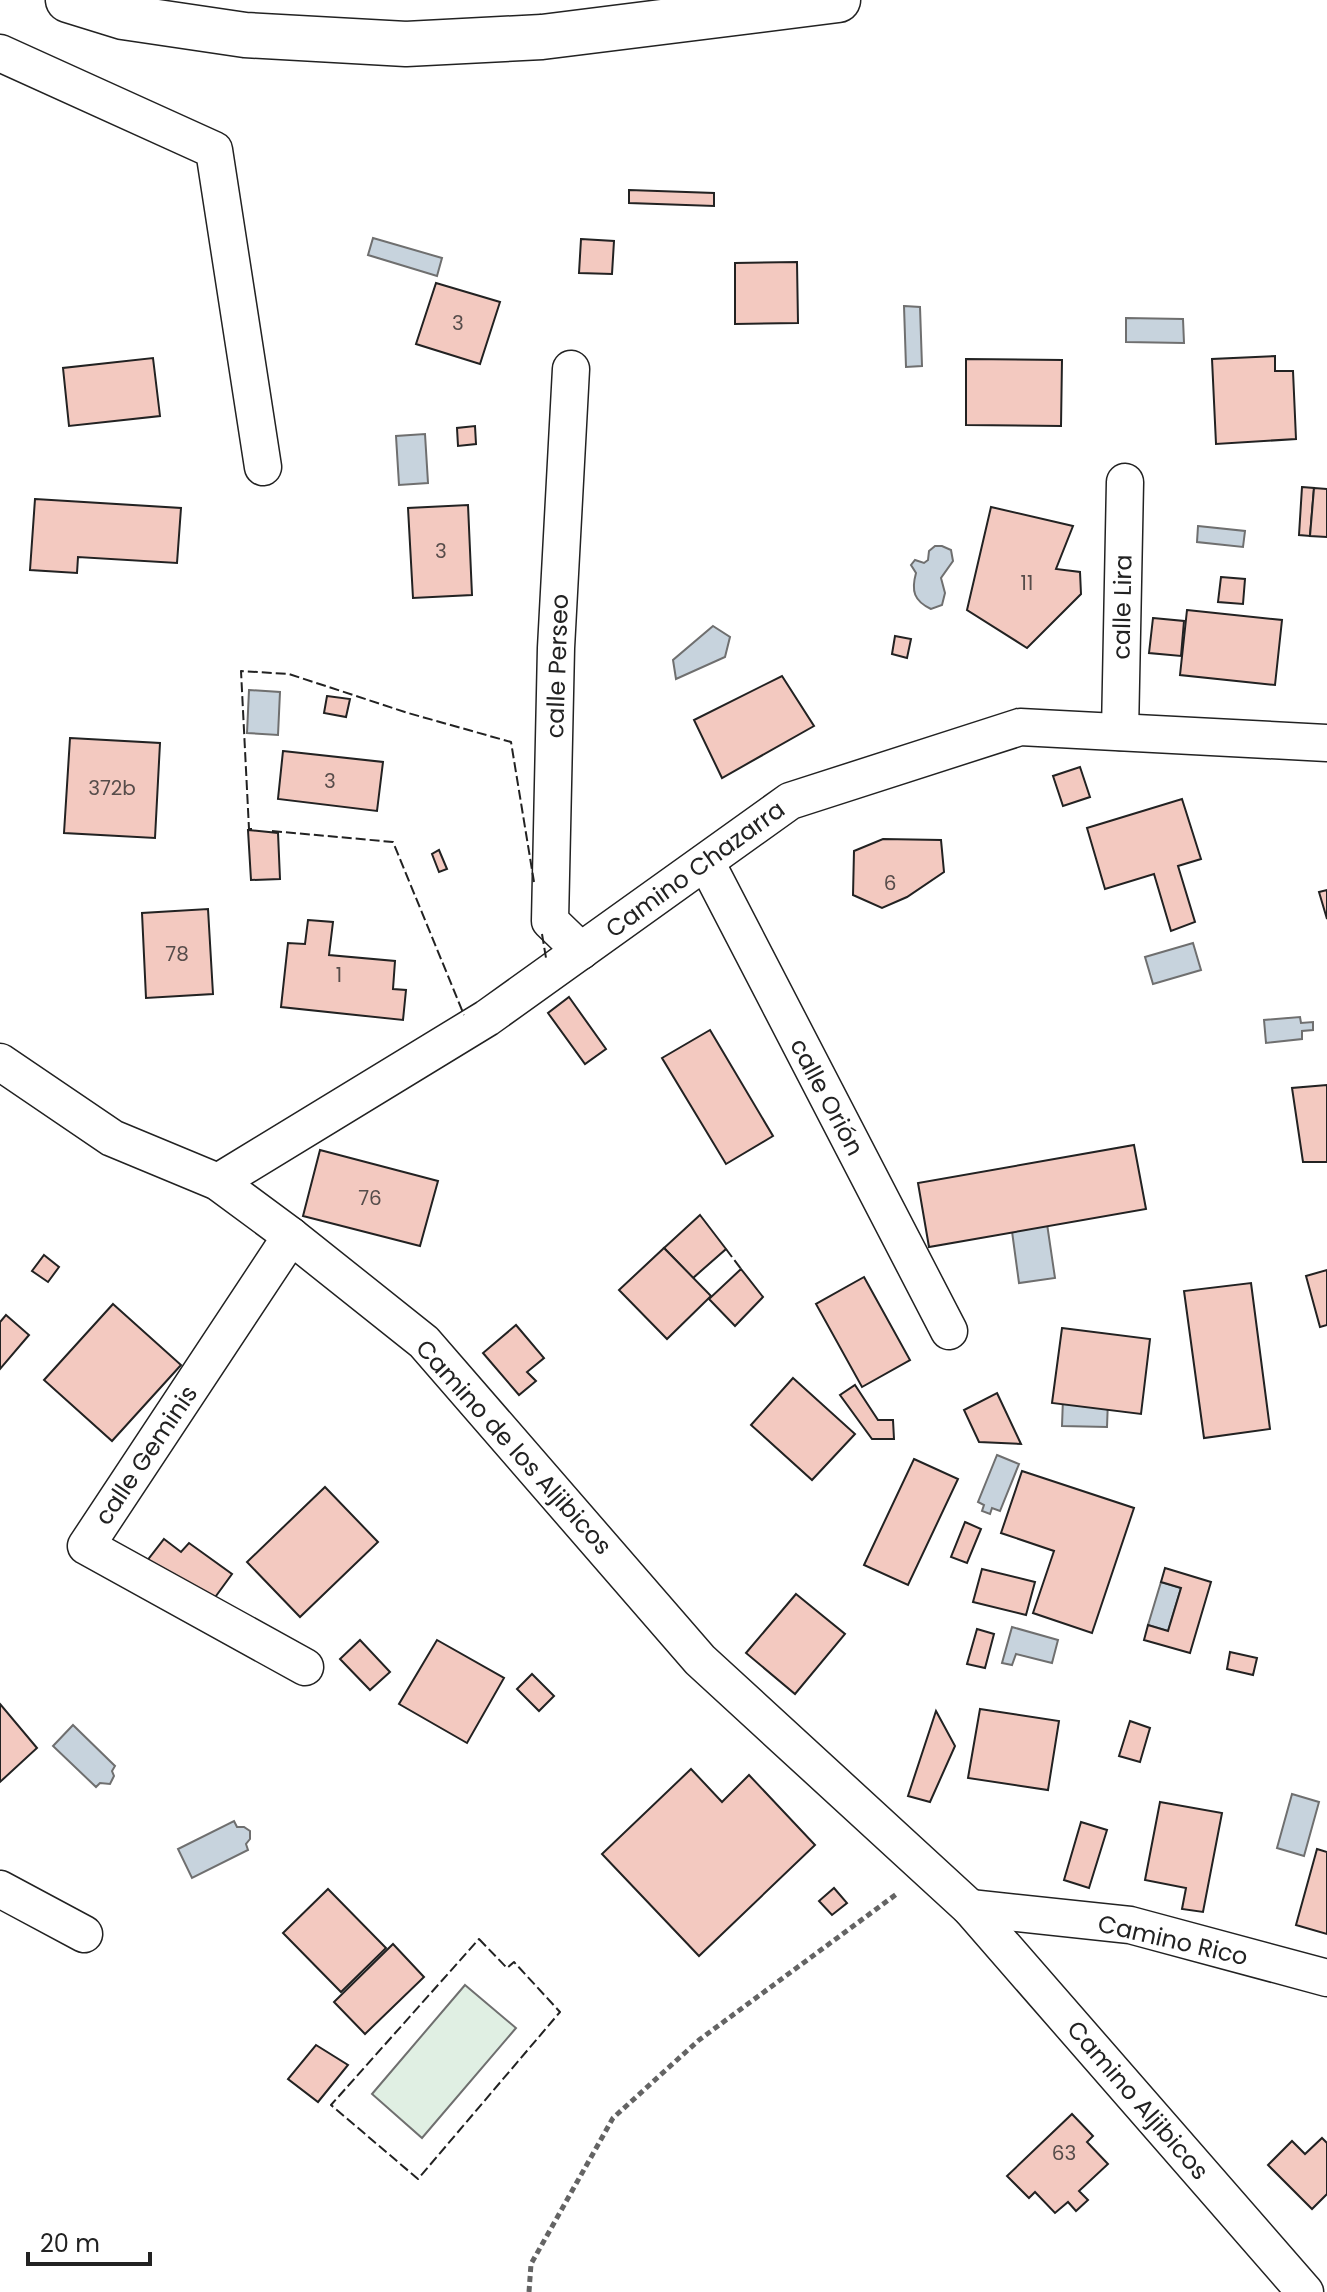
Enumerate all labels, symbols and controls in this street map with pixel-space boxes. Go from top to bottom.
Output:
house number: 3 [452,309,464,337]
house number: 3 [435,537,447,565]
street label: calle Lira [1105,554,1139,660]
house number: 11 [1021,569,1033,597]
street label: calle Perseo [538,593,576,739]
house number: 3 [324,767,336,795]
house number: 372b [88,774,136,802]
street label: Camino Chazarra [599,793,791,945]
house number: 6 [884,869,896,897]
house number: 78 [165,940,189,968]
house number: 1 [336,961,342,989]
street label: calle Orión [782,1033,872,1161]
house number: 76 [358,1184,382,1212]
street label: Camino de los Aljibicos [408,1332,620,1562]
street label: calle Geminis [87,1379,205,1531]
street label: Camino Rico [1095,1907,1251,1973]
street label: Camino Aljibicos [1060,2013,1216,2187]
house number: 63 [1052,2139,1076,2167]
scale bar [28,2216,150,2266]
text: 20 m [40,2227,100,2260]

